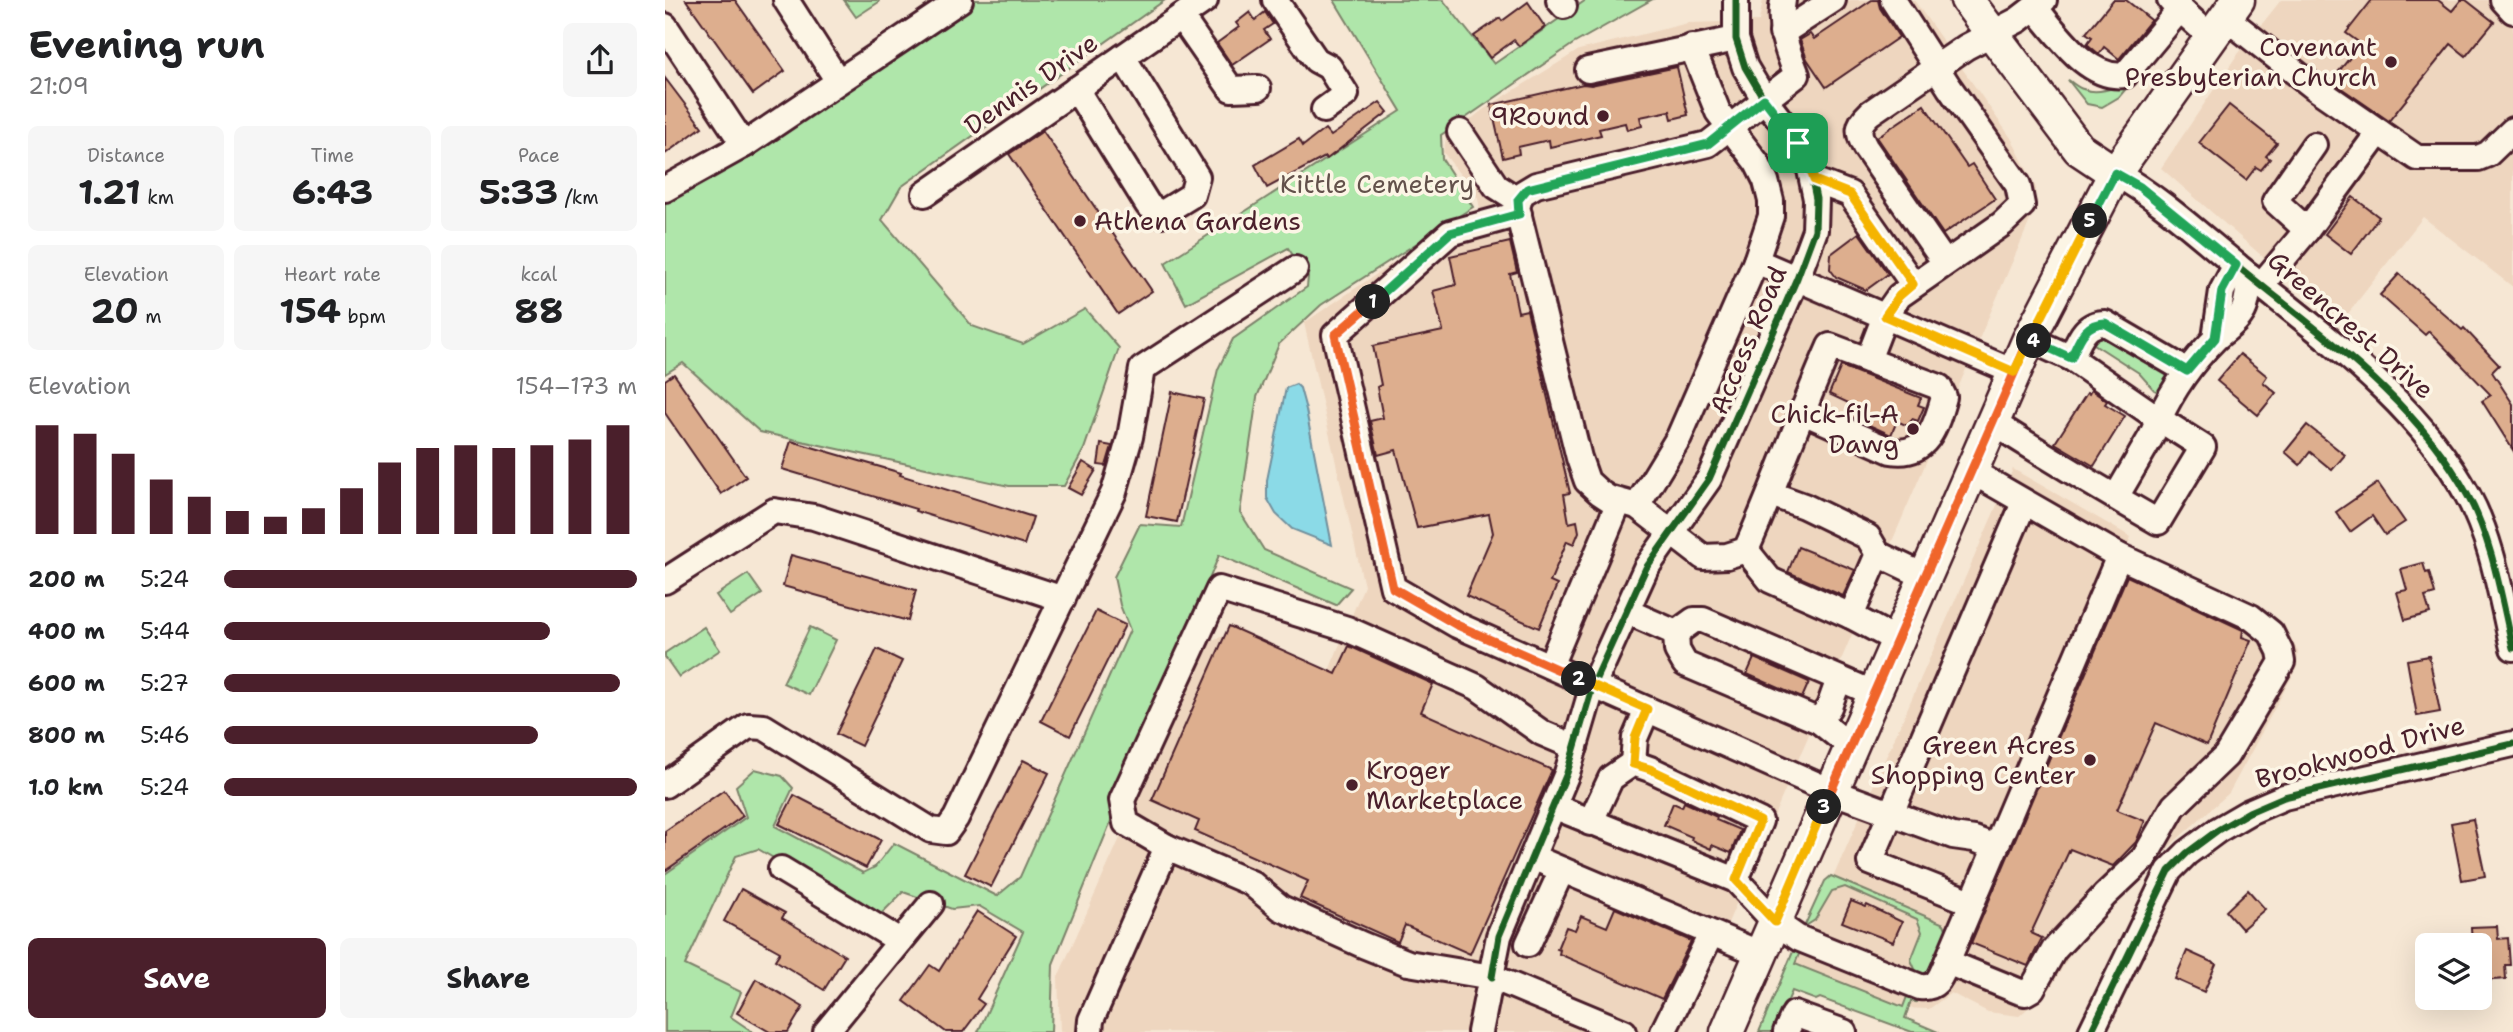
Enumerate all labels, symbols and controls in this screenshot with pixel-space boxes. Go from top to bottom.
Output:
text: Evening run [28,19,265,70]
button: share [563,23,637,97]
street label: Dennis Drive [957,25,1104,142]
place label: Covenant Presbyterian Church [2125,29,2377,94]
marker: Covenant Presbyterian Church [2383,54,2399,70]
text: 21:09 [28,71,89,101]
place label: 9Round [1491,98,1589,133]
marker: 9Round [1595,108,1611,124]
pin [1768,113,1828,173]
icon: arrive [1779,124,1817,162]
text: Distance [87,143,165,168]
text: Time [311,143,354,168]
text: Pace [518,143,560,168]
park label: Kittle Cemetery [1280,166,1474,201]
text: 1.21 [78,168,141,215]
text: 6:43 [292,168,373,215]
text: 5:33 [479,168,558,215]
text: km [141,185,174,210]
text: /km [558,185,599,210]
place label: Athena Gardens [1094,203,1301,238]
pin: 5 [2073,204,2107,238]
text: 5 [2084,208,2095,233]
marker: Athena Gardens [1072,213,1088,229]
street label: Greencrest Drive [2261,243,2442,407]
street label: Access Road [1701,260,1794,419]
text: Elevation [84,262,169,287]
text: Heart rate [284,262,381,287]
text: kcal [520,262,557,287]
pin: 1 [1355,284,1391,320]
text: 20 [91,287,139,334]
text: 154 [279,287,341,334]
text: 88 [514,287,563,334]
text: 1 [1368,289,1377,314]
text: m [139,304,162,329]
text: bpm [341,304,386,329]
pin: 4 [2017,324,2051,358]
text: 4 [2027,328,2040,353]
text: Elevation [28,371,131,401]
text: 154–173 m [515,371,637,401]
place label: Chick-fil-A Dawg [1771,396,1899,461]
marker: Chick-fil-A Dawg [1905,421,1921,437]
text: 200 m [28,564,105,594]
text: 5:24 [140,564,189,594]
text: 400 m [28,616,105,646]
text: 5:44 [140,616,190,646]
pin: 2 [1562,662,1597,696]
text: 2 [1572,666,1585,691]
text: 600 m [28,668,105,698]
text: 5:27 [140,668,189,698]
street label: Brookwood Drive [2251,707,2468,796]
text: 800 m [28,720,105,750]
text: 5:46 [140,720,190,750]
place label: Green Acres Shopping Center [1871,727,2076,792]
place label: Kroger Marketplace [1366,752,1523,817]
marker: Green Acres Shopping Center [2082,752,2098,768]
text: 1.0 km [28,772,103,802]
text: 5:24 [140,772,189,802]
marker: Kroger Marketplace [1344,777,1360,793]
pin: 3 [1807,790,1841,824]
text: 3 [1817,794,1830,819]
map controls [2415,933,2492,1010]
button: layers [2415,933,2492,1010]
button: Save [28,938,326,1018]
button: Share [340,938,637,1018]

